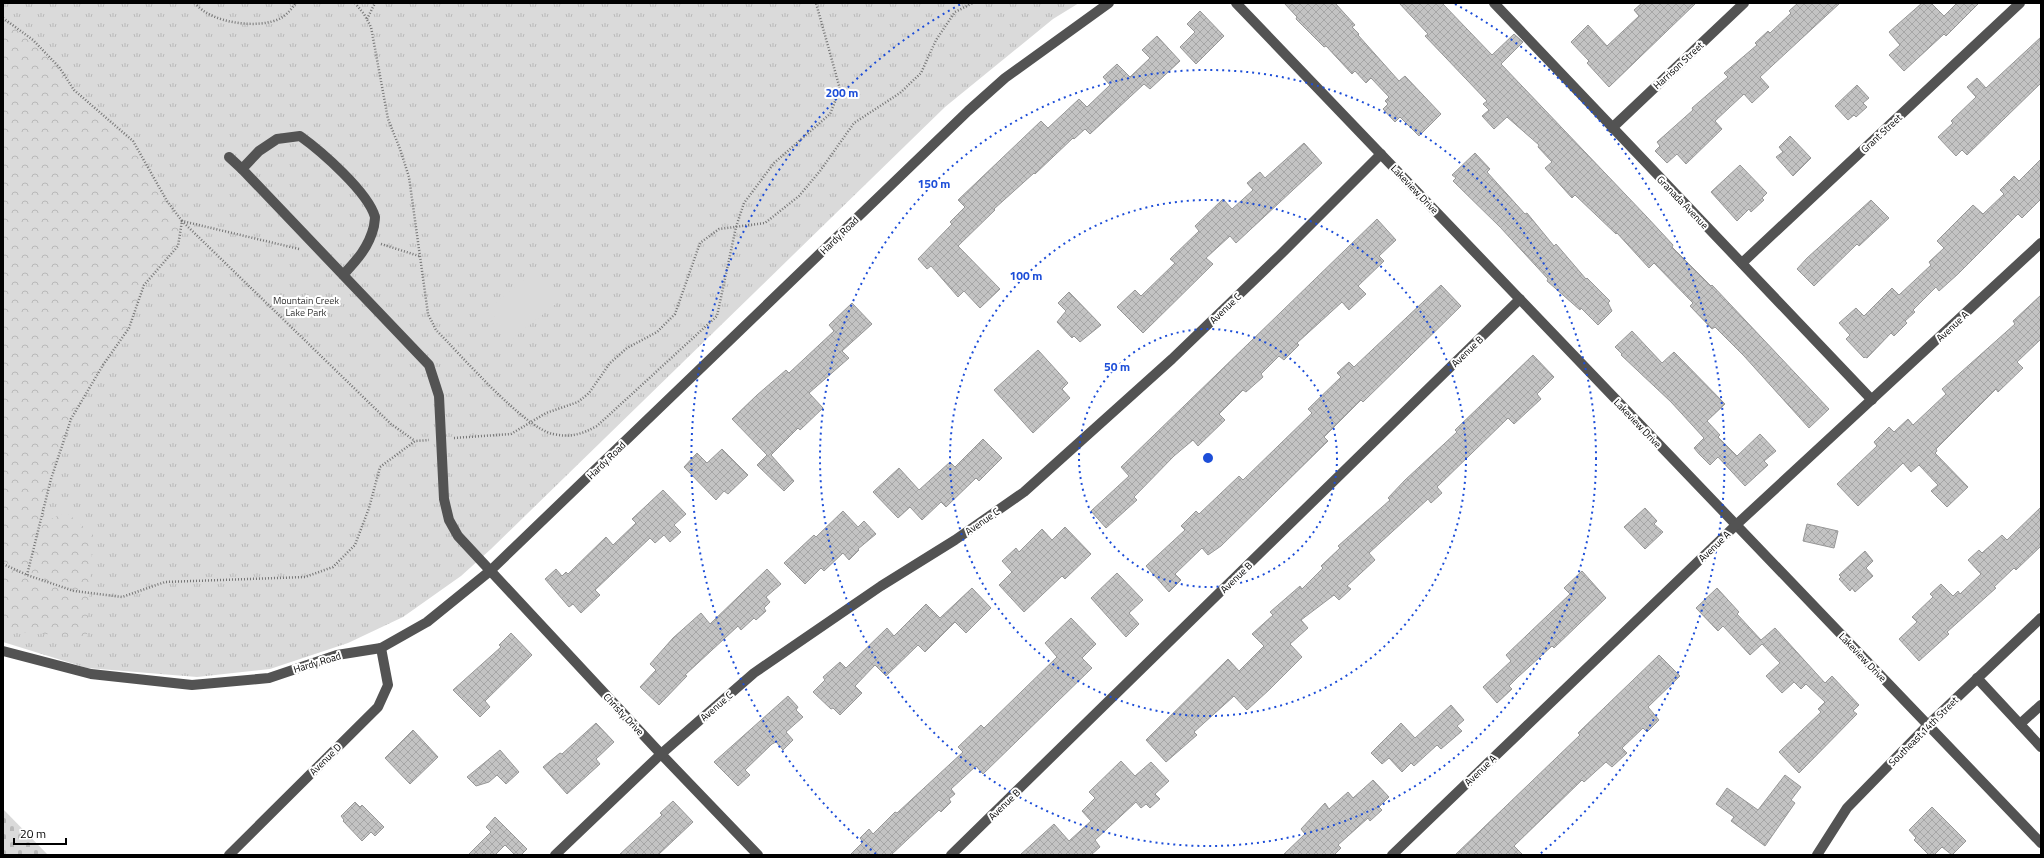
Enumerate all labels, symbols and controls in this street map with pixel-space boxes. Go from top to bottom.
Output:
street label: Harrison Street [1650,38,1707,93]
text: 200 m [826,83,858,102]
street label: Grant Street [1857,110,1906,156]
street label: Lakeview Drive [1387,161,1442,217]
street label: Granada Avenue [1653,172,1712,232]
text: 150 m [918,174,950,193]
street label: Hardy Road [816,213,862,258]
text: 100 m [1010,266,1042,285]
street label: Avenue C [1206,289,1245,327]
park label: Mountain Creek Lake Park [273,293,339,320]
street label: Avenue A [1933,307,1972,345]
street label: Avenue B [1448,332,1487,371]
text: 50 m [1104,357,1130,376]
street label: Lakeview Drive [1610,395,1665,451]
street label: Hardy Road [583,438,629,483]
centre of rings [1201,451,1215,465]
street label: Avenue C [962,504,1003,539]
street label: Avenue A [1695,527,1734,565]
street label: Avenue B [1217,558,1256,597]
street label: Lakeview Drive [1835,629,1890,685]
street label: Hardy Road [291,648,343,677]
street label: Avenue C [697,688,736,725]
street label: Christy Drive [600,690,647,739]
street label: Southeast 14th Street [1885,693,1962,770]
street label: Avenue D [306,740,345,779]
street label: Avenue A [1461,751,1500,789]
street label: Avenue B [985,785,1024,824]
scale bar [14,820,66,846]
text: 20 m [20,824,46,843]

